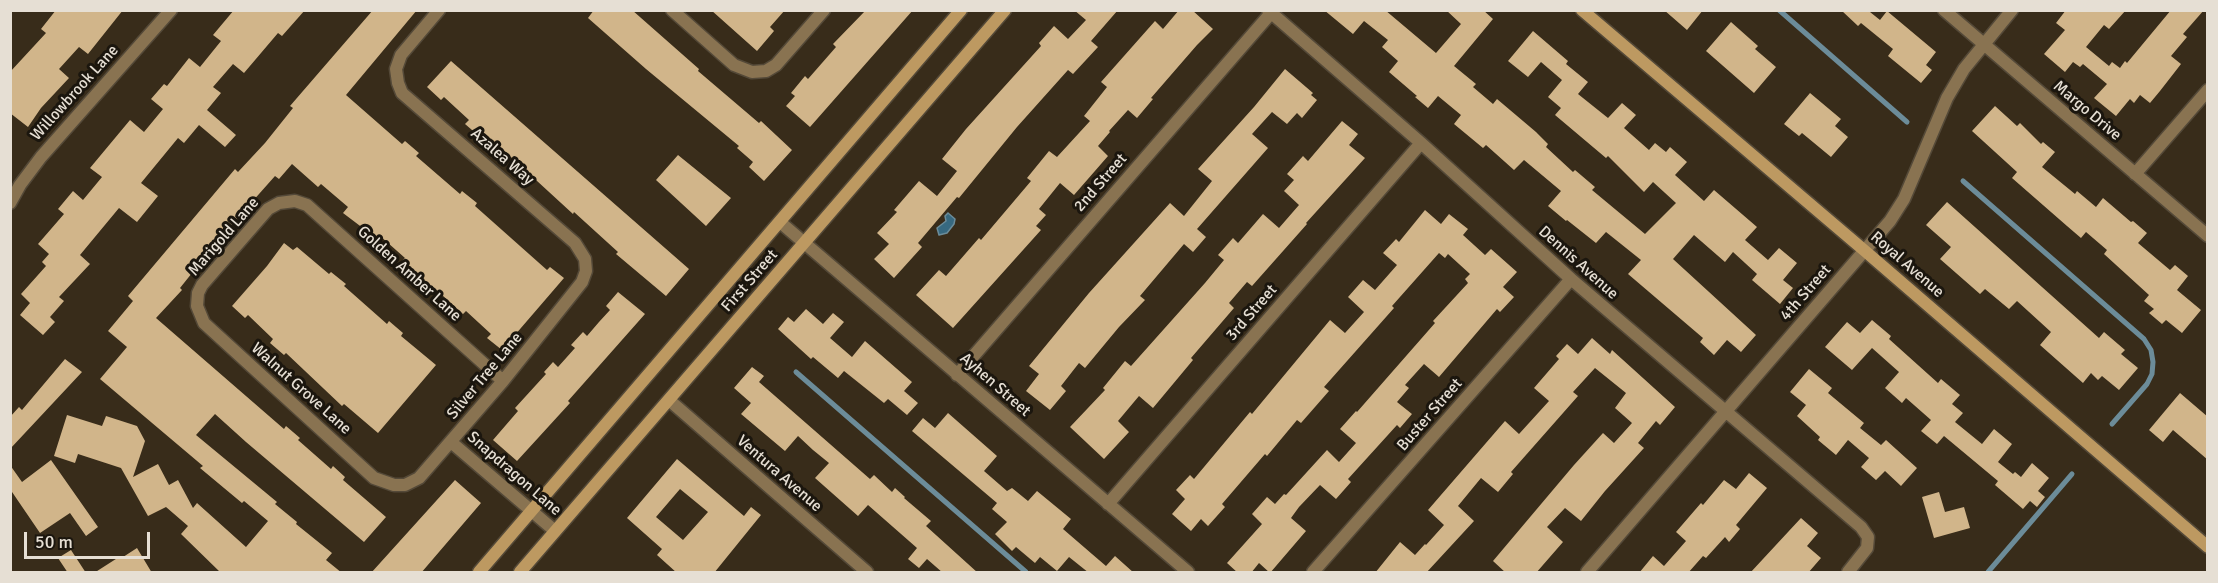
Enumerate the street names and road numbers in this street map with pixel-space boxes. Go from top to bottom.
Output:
street label: Willowbrook Lane [27,41,123,145]
street label: Margo Drive [2049,77,2125,145]
street label: Azalea Way [466,124,538,190]
street label: 2nd Street [1070,150,1132,216]
street label: Marigold Lane [185,194,263,280]
street label: Golden Amber Lane [353,222,465,326]
street label: Dennis Avenue [1534,222,1622,304]
street label: Royal Avenue [1866,228,1948,302]
street label: First Street [718,246,782,316]
street label: 4th Street [1776,261,1836,325]
street label: 3rd Street [1222,281,1282,345]
street label: Silver Tree Lane [443,329,527,423]
street label: Walnut Grove Lane [247,339,355,439]
street label: Ayhen Street [956,349,1034,421]
street label: Buster Street [1393,375,1467,455]
street label: Snapdragon Lane [463,428,565,520]
street label: Ventura Avenue [732,432,826,516]

